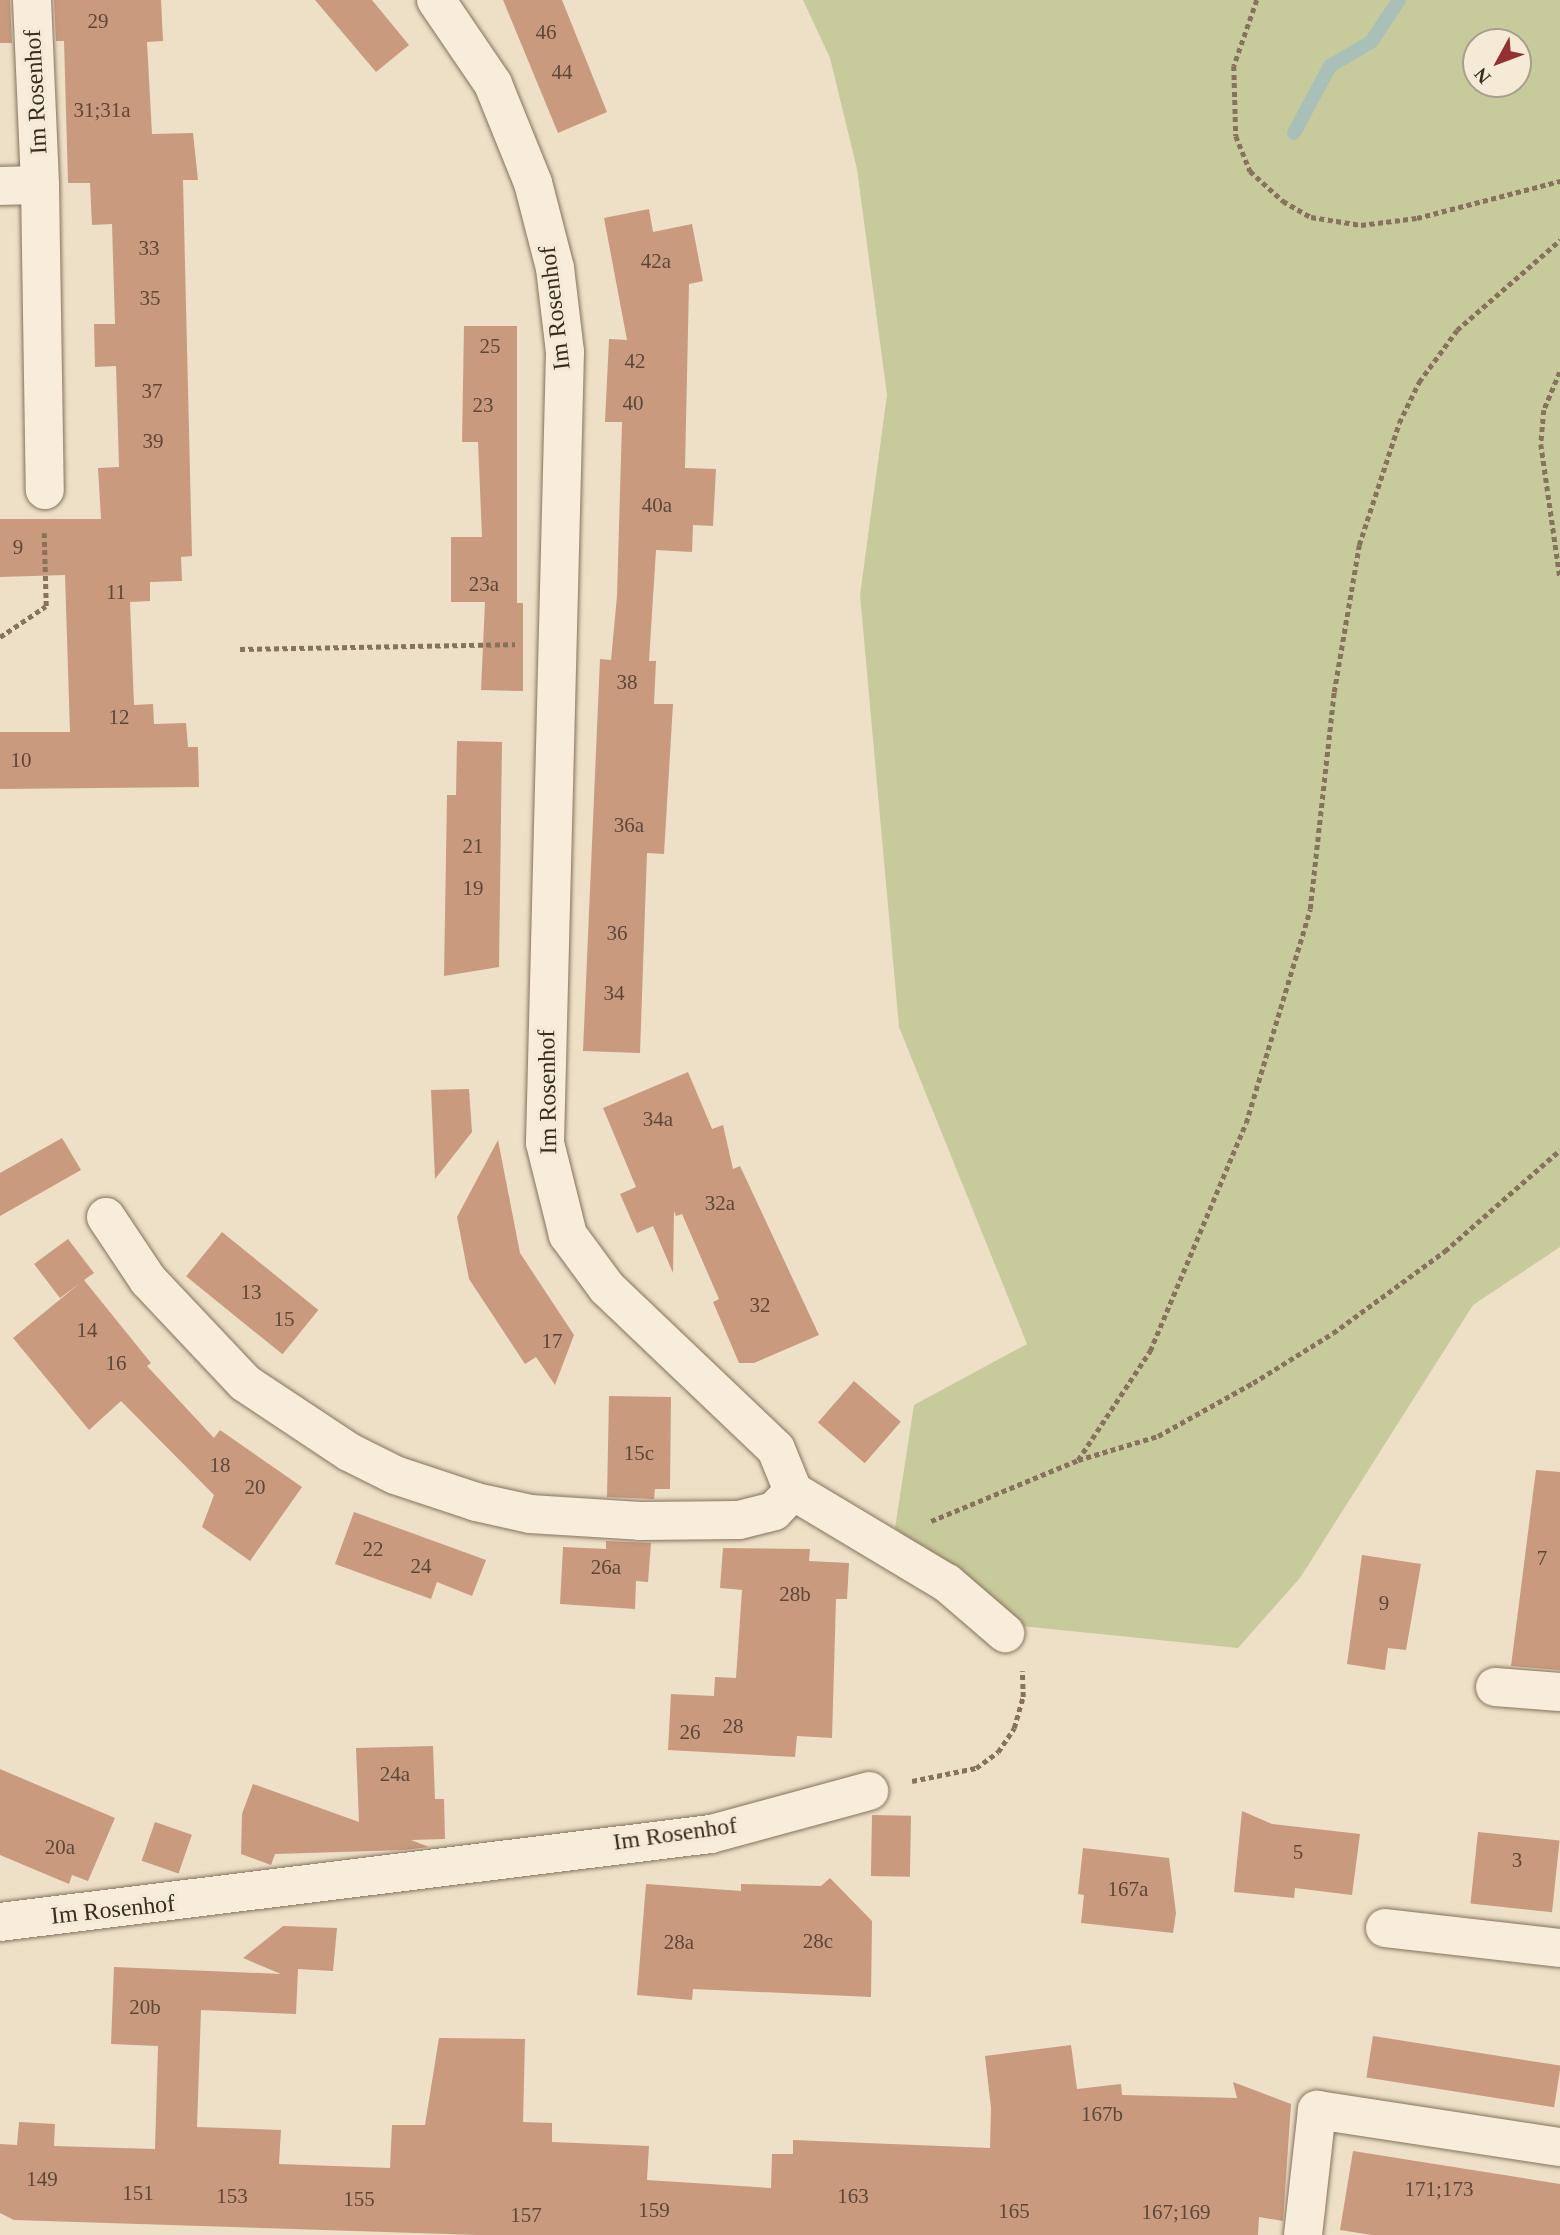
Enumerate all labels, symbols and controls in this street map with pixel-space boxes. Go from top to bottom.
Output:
house number: 29 [88,8,108,34]
house number: 46 [536,19,556,45]
north arrow [1462,28,1532,98]
street label: Im Rosenhof [18,29,54,155]
house number: 44 [552,59,572,85]
text: N [1470,64,1495,88]
house number: 31;31a [73,97,131,123]
house number: 33 [138,235,160,261]
street label: Im Rosenhof [533,244,577,372]
house number: 42a [641,248,671,274]
house number: 35 [140,285,160,311]
house number: 25 [480,333,500,359]
house number: 42 [624,348,646,374]
house number: 37 [142,378,162,404]
house number: 40 [622,390,644,416]
house number: 23 [472,392,494,418]
house number: 39 [142,428,164,454]
house number: 40a [642,492,672,518]
house number: 9 [13,534,23,560]
house number: 23a [469,571,499,597]
house number: 11 [106,579,126,605]
house number: 38 [616,669,638,695]
house number: 12 [108,704,130,730]
house number: 10 [10,747,32,773]
house number: 36a [614,812,644,838]
house number: 21 [462,833,484,859]
house number: 19 [462,875,484,901]
house number: 36 [606,920,628,946]
house number: 34 [604,980,624,1006]
street label: Im Rosenhof [533,1029,563,1155]
house number: 34a [643,1106,673,1132]
house number: 32a [705,1190,735,1216]
house number: 13 [240,1279,262,1305]
house number: 32 [750,1292,770,1318]
house number: 15 [274,1306,294,1332]
house number: 14 [76,1317,98,1343]
house number: 17 [542,1328,562,1354]
house number: 16 [106,1350,127,1376]
house number: 15c [624,1440,654,1466]
house number: 18 [210,1452,230,1478]
house number: 20 [244,1474,266,1500]
house number: 22 [362,1536,384,1562]
house number: 7 [1537,1545,1547,1571]
house number: 24 [410,1553,432,1579]
house number: 26a [591,1554,621,1580]
house number: 28b [779,1581,811,1607]
house number: 9 [1379,1590,1389,1616]
house number: 28 [722,1713,744,1739]
house number: 26 [680,1719,700,1745]
house number: 24a [380,1761,410,1787]
street label: Im Rosenhof [611,1811,739,1857]
house number: 20a [45,1834,75,1860]
house number: 5 [1293,1839,1303,1865]
house number: 3 [1512,1847,1522,1873]
house number: 167a [1108,1876,1148,1902]
street label: Im Rosenhof [50,1889,176,1931]
house number: 28c [803,1928,833,1954]
house number: 28a [664,1929,694,1955]
house number: 20b [129,1994,161,2020]
house number: 167b [1081,2101,1123,2127]
house number: 149 [26,2166,58,2192]
house number: 171;173 [1405,2176,1473,2202]
house number: 151 [122,2180,154,2206]
house number: 153 [216,2183,248,2209]
house number: 163 [837,2183,869,2209]
house number: 155 [343,2186,375,2212]
house number: 159 [638,2197,670,2223]
house number: 165 [998,2198,1030,2224]
house number: 167;169 [1142,2199,1210,2225]
house number: 157 [510,2202,542,2228]

